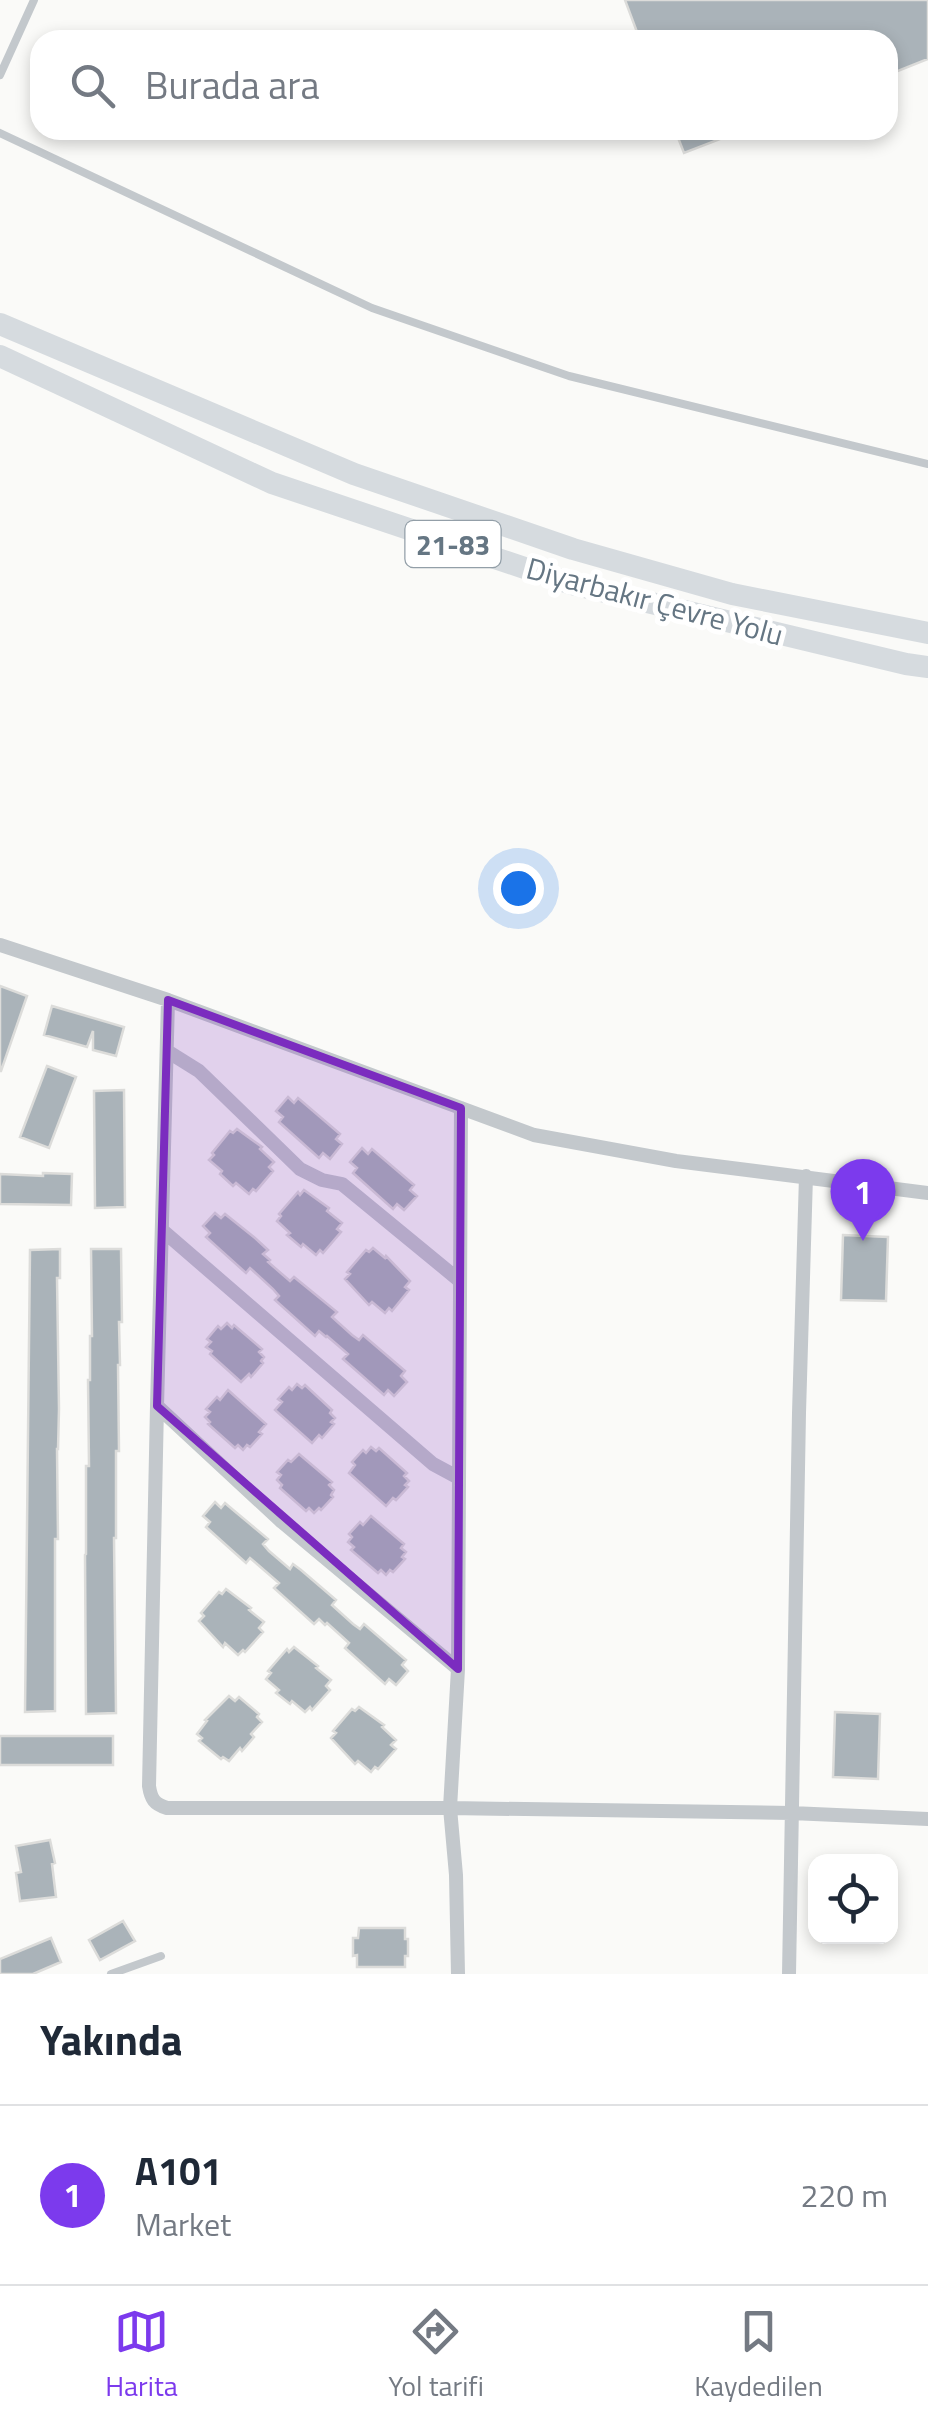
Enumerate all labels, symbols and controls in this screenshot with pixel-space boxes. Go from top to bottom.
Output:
search box [30,30,898,140]
text: Burada ara [145,56,320,114]
icon: search [65,58,120,113]
road number: 21-83 [406,521,500,567]
street label: Diyarbakır Çevre Yolu [521,545,789,657]
your location [493,863,544,914]
pin: 1 [830,1158,896,1241]
map controls [808,1854,898,1944]
button: locate [808,1854,898,1944]
text: Yakında [40,2007,182,2071]
text: A101 [135,2142,222,2200]
text: 1 [64,2171,81,2219]
text: 220 m [800,2171,888,2219]
text: Market [135,2200,231,2248]
tab: Harita [105,2304,178,2407]
tab: Yol tarifi [388,2304,484,2407]
tab: Kaydedilen [694,2304,823,2407]

